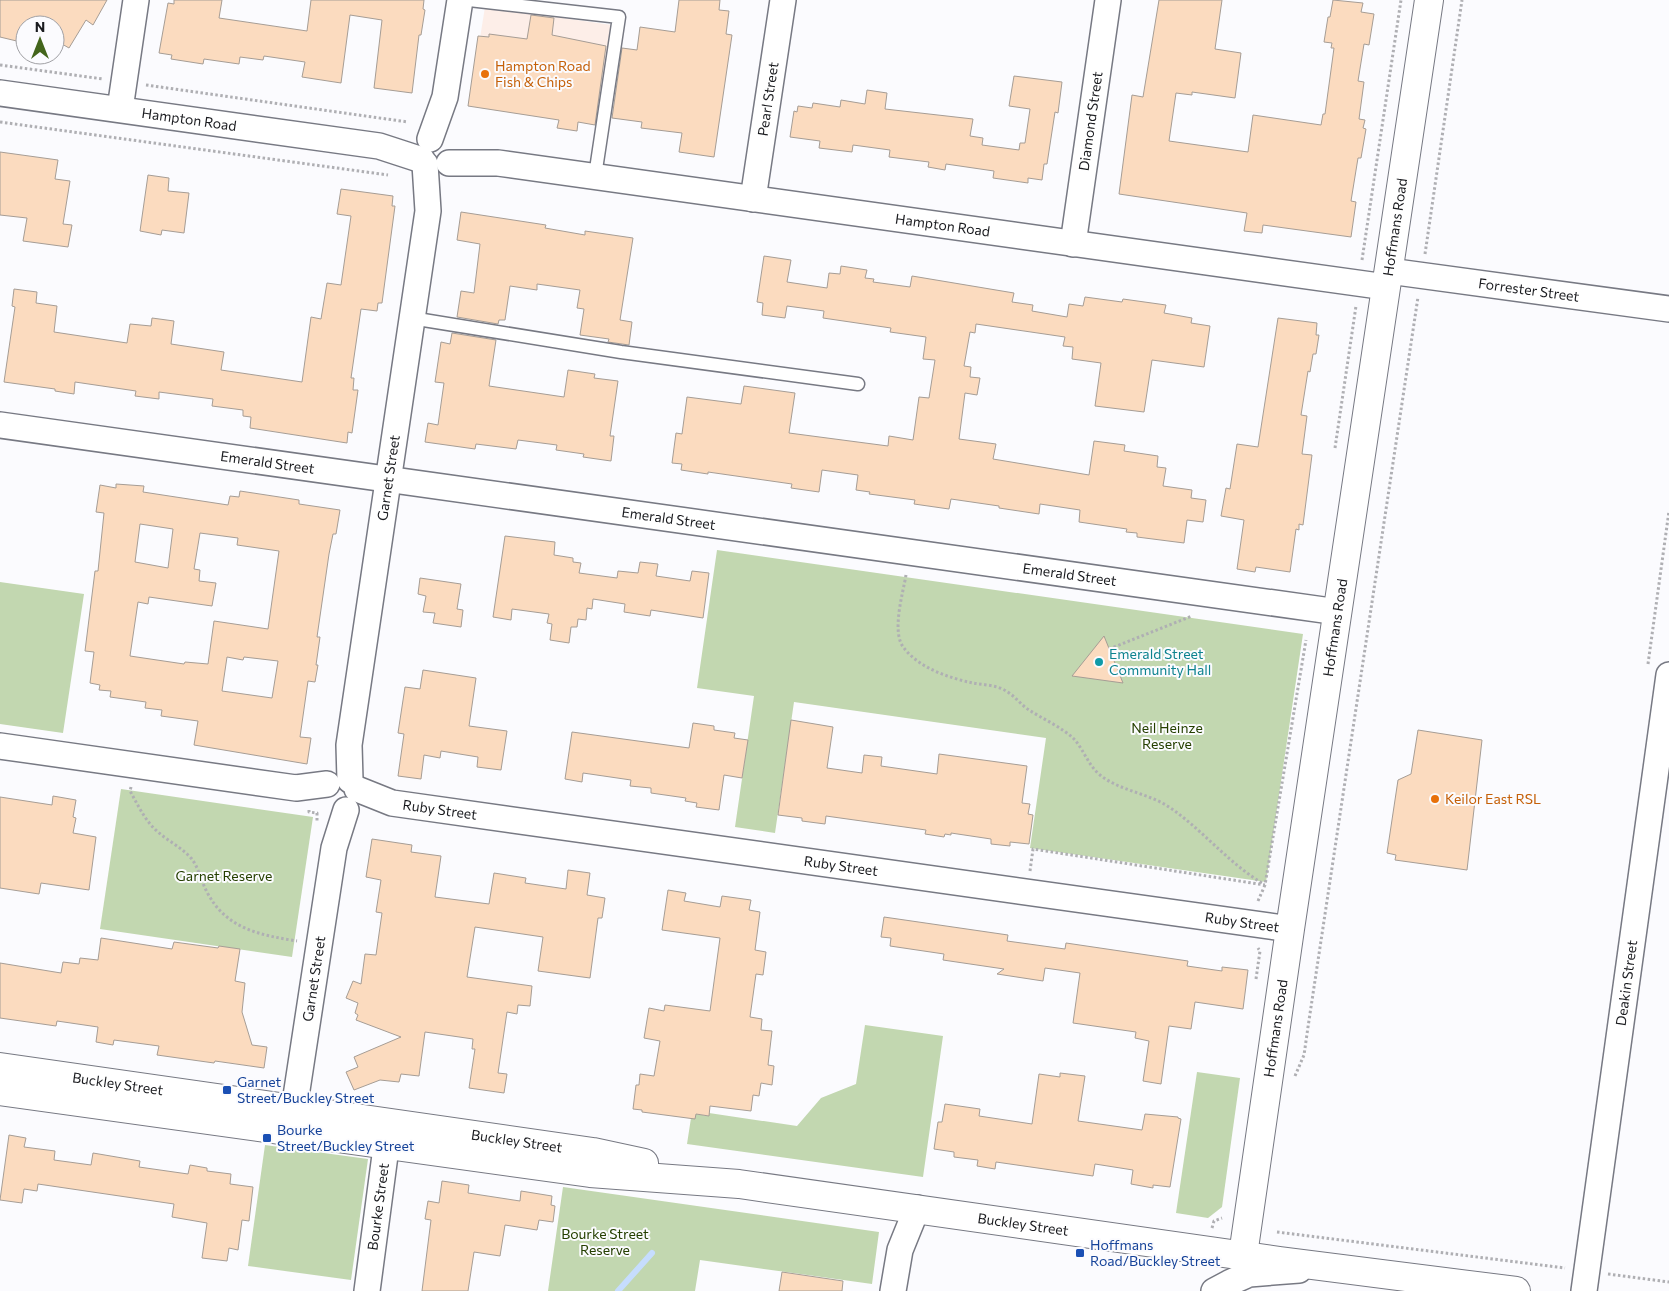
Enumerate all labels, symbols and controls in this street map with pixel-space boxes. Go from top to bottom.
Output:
north arrow [15,15,65,65]
text: N [35,18,45,35]
place label: Hampton Road Fish & Chips [495,57,591,90]
street label: Pearl Street [754,61,782,137]
marker: Hampton Road Fish & Chips [479,68,491,80]
street label: Diamond Street [1075,70,1106,172]
street label: Hampton Road [141,104,238,134]
street label: Hoffmans Road [1379,177,1410,277]
street label: Hampton Road [894,210,991,240]
street label: Forrester Street [1477,274,1581,305]
street label: Garnet Street [373,434,403,522]
street label: Emerald Street [219,447,316,477]
street label: Emerald Street [621,503,717,533]
street label: Emerald Street [1022,559,1118,589]
street label: Hoffmans Road [1319,577,1350,678]
place label: Emerald Street Community Hall [1109,645,1211,678]
marker: Emerald Street Community Hall [1093,656,1105,668]
park label: Neil Heinze Reserve [1131,719,1203,752]
place label: Keilor East RSL [1445,790,1541,807]
marker: Keilor East RSL [1429,793,1441,805]
street label: Ruby Street [402,796,478,823]
street label: Ruby Street [803,852,879,879]
park label: Garnet Reserve [176,867,272,884]
street label: Ruby Street [1204,908,1281,935]
street label: Garnet Street [299,934,328,1023]
street label: Deakin Street [1612,939,1640,1027]
street label: Hoffmans Road [1260,978,1291,1078]
street label: Buckley Street [71,1068,165,1098]
place label: Garnet Street/Buckley Street [237,1073,375,1106]
marker: Garnet Street/Buckley Street [221,1084,233,1096]
place label: Bourke Street/Buckley Street [277,1121,415,1154]
street label: Buckley Street [470,1126,564,1156]
marker: Bourke Street/Buckley Street [261,1132,273,1144]
street label: Bourke Street [363,1162,392,1251]
street label: Buckley Street [977,1209,1070,1239]
park label: Bourke Street Reserve [561,1225,649,1258]
place label: Hoffmans Road/Buckley Street [1090,1236,1221,1269]
marker: Hoffmans Road/Buckley Street [1074,1247,1086,1259]

